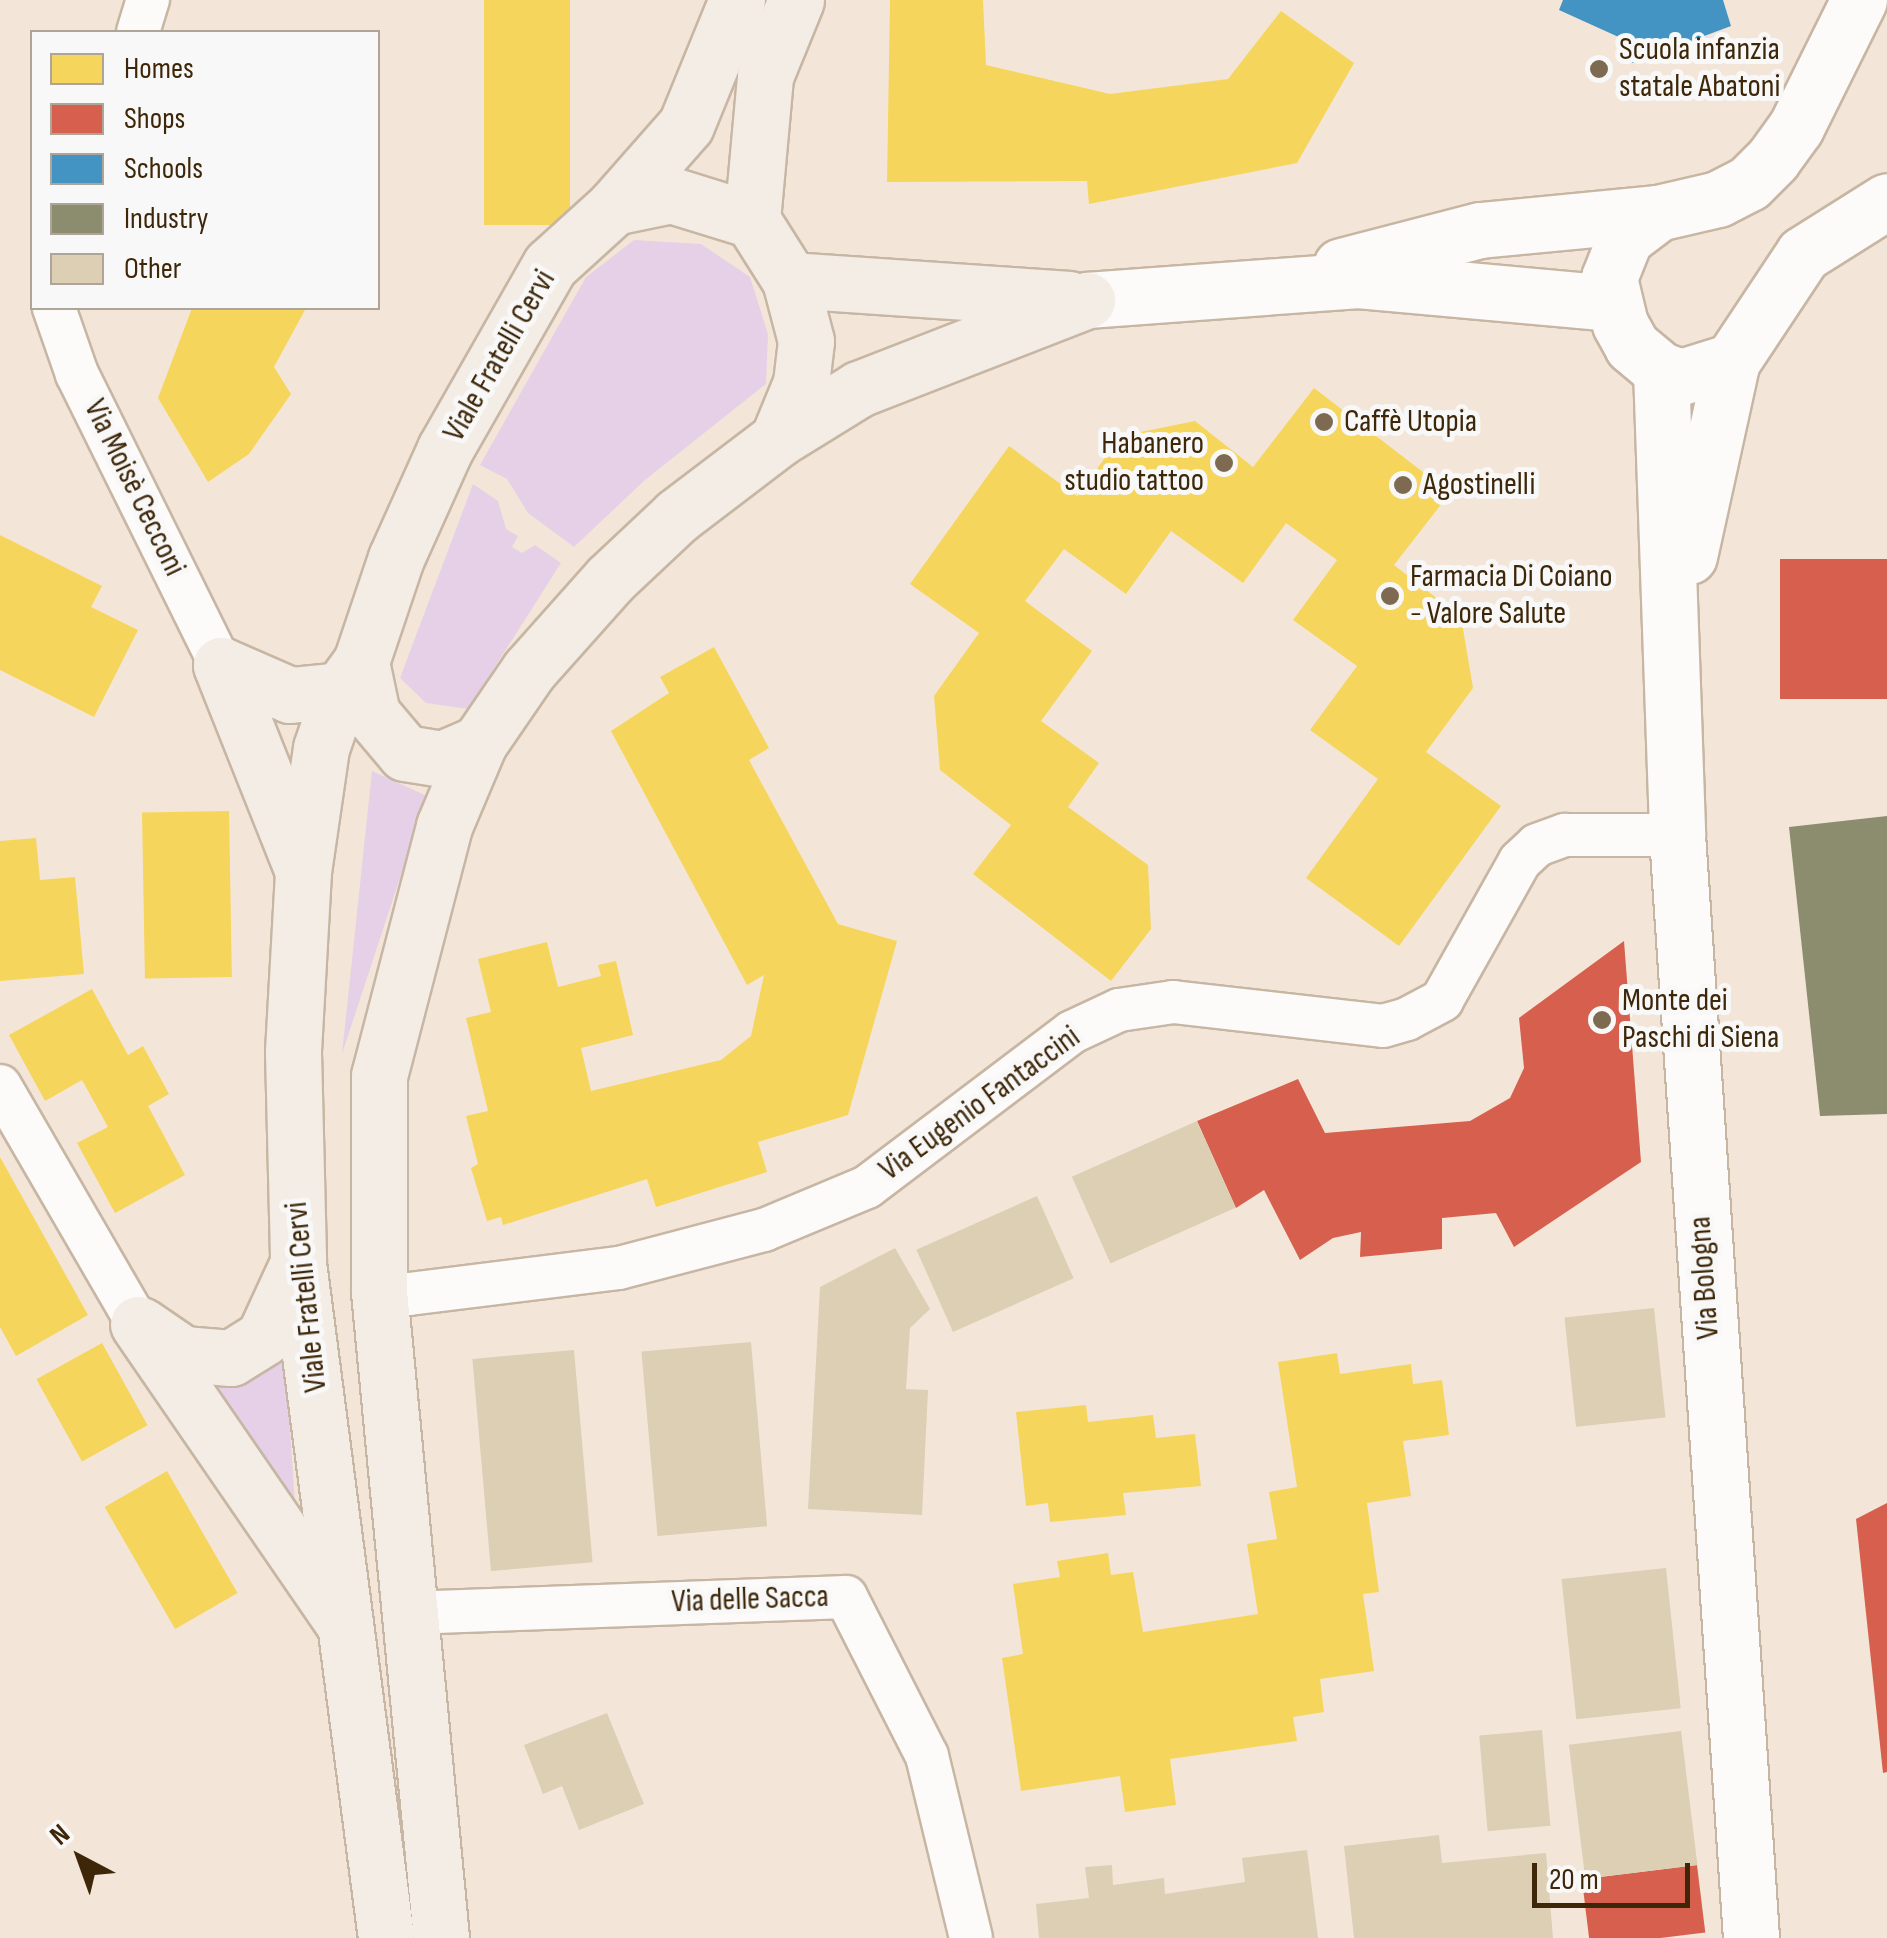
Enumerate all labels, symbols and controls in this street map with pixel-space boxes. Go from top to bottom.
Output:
legend [30,30,380,310]
place label: Scuola infanzia statale Abatoni [1619,32,1780,107]
text: Homes [124,51,194,87]
marker: Scuola infanzia statale Abatoni [1588,58,1610,80]
text: Shops [124,101,185,137]
text: Schools [124,151,203,187]
text: Industry [124,201,208,237]
text: Other [124,251,181,287]
street label: Viale Fratelli Cervi [435,263,565,449]
street label: Via Moisè Cecconi [75,393,193,583]
place label: Caffè Utopia [1344,403,1477,441]
marker: Caffè Utopia [1313,411,1335,433]
place label: Habanero studio tattoo [1064,426,1204,501]
marker: Habanero studio tattoo [1213,452,1235,474]
place label: Agostinelli [1423,466,1535,504]
marker: Agostinelli [1392,474,1414,496]
place label: Farmacia Di Coiano - Valore Salute [1410,559,1613,634]
marker: Farmacia Di Coiano - Valore Salute [1379,585,1401,607]
place label: Monte dei Paschi di Siena [1622,983,1779,1058]
marker: Monte dei Paschi di Siena [1591,1009,1613,1031]
street label: Via Eugenio Fantaccini [872,1018,1088,1190]
street label: Viale Fratelli Cervi [278,1200,336,1394]
street label: Via Bologna [1682,1215,1728,1341]
street label: Via delle Sacca [671,1578,829,1622]
north arrow [30,1808,130,1908]
text: N [44,1818,76,1852]
scale bar [1537,1843,1694,1905]
text: 20 m [1549,1862,1599,1898]

